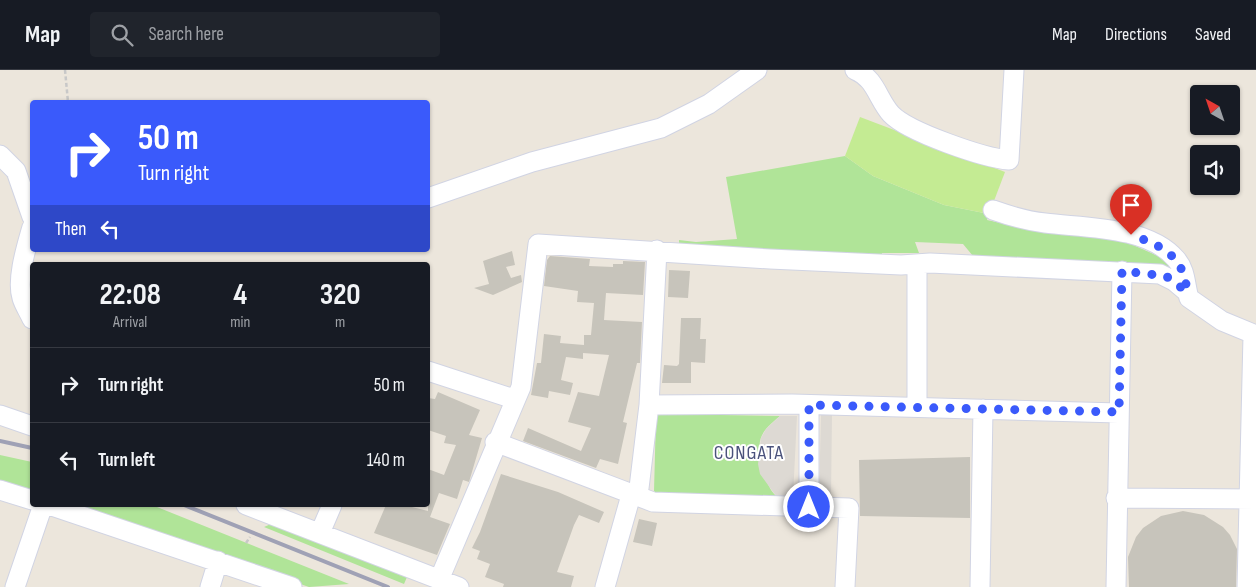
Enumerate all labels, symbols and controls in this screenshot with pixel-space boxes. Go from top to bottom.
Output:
search box [90,12,440,57]
text: Map [25,20,60,49]
icon: search [108,21,136,49]
text: Search here [148,23,224,46]
text: Map [1052,24,1077,45]
text: Directions [1105,24,1167,45]
text: Saved [1195,24,1231,45]
north arrow [1190,85,1240,135]
map controls [1190,85,1240,195]
text: 50 m [138,117,199,160]
icon: right [55,120,120,185]
button: sound [1190,145,1240,195]
text: Turn right [138,160,209,187]
pin [1110,184,1152,235]
icon: arrive [1117,191,1145,219]
icon: left [96,215,124,243]
text: Then [55,218,86,241]
text: 22:08 [99,277,161,313]
text: 4 [233,277,247,313]
text: 320 [320,277,361,313]
text: Arrival [113,313,147,332]
text: min [230,313,250,332]
text: m [335,313,345,332]
icon: right [55,371,83,399]
text: Turn right [98,374,163,397]
text: 50 m [374,374,405,397]
district label: CONGATA [714,441,784,465]
icon: left [55,446,83,474]
text: Turn left [98,449,155,472]
text: 140 m [367,449,405,472]
position arrow [782,480,834,532]

